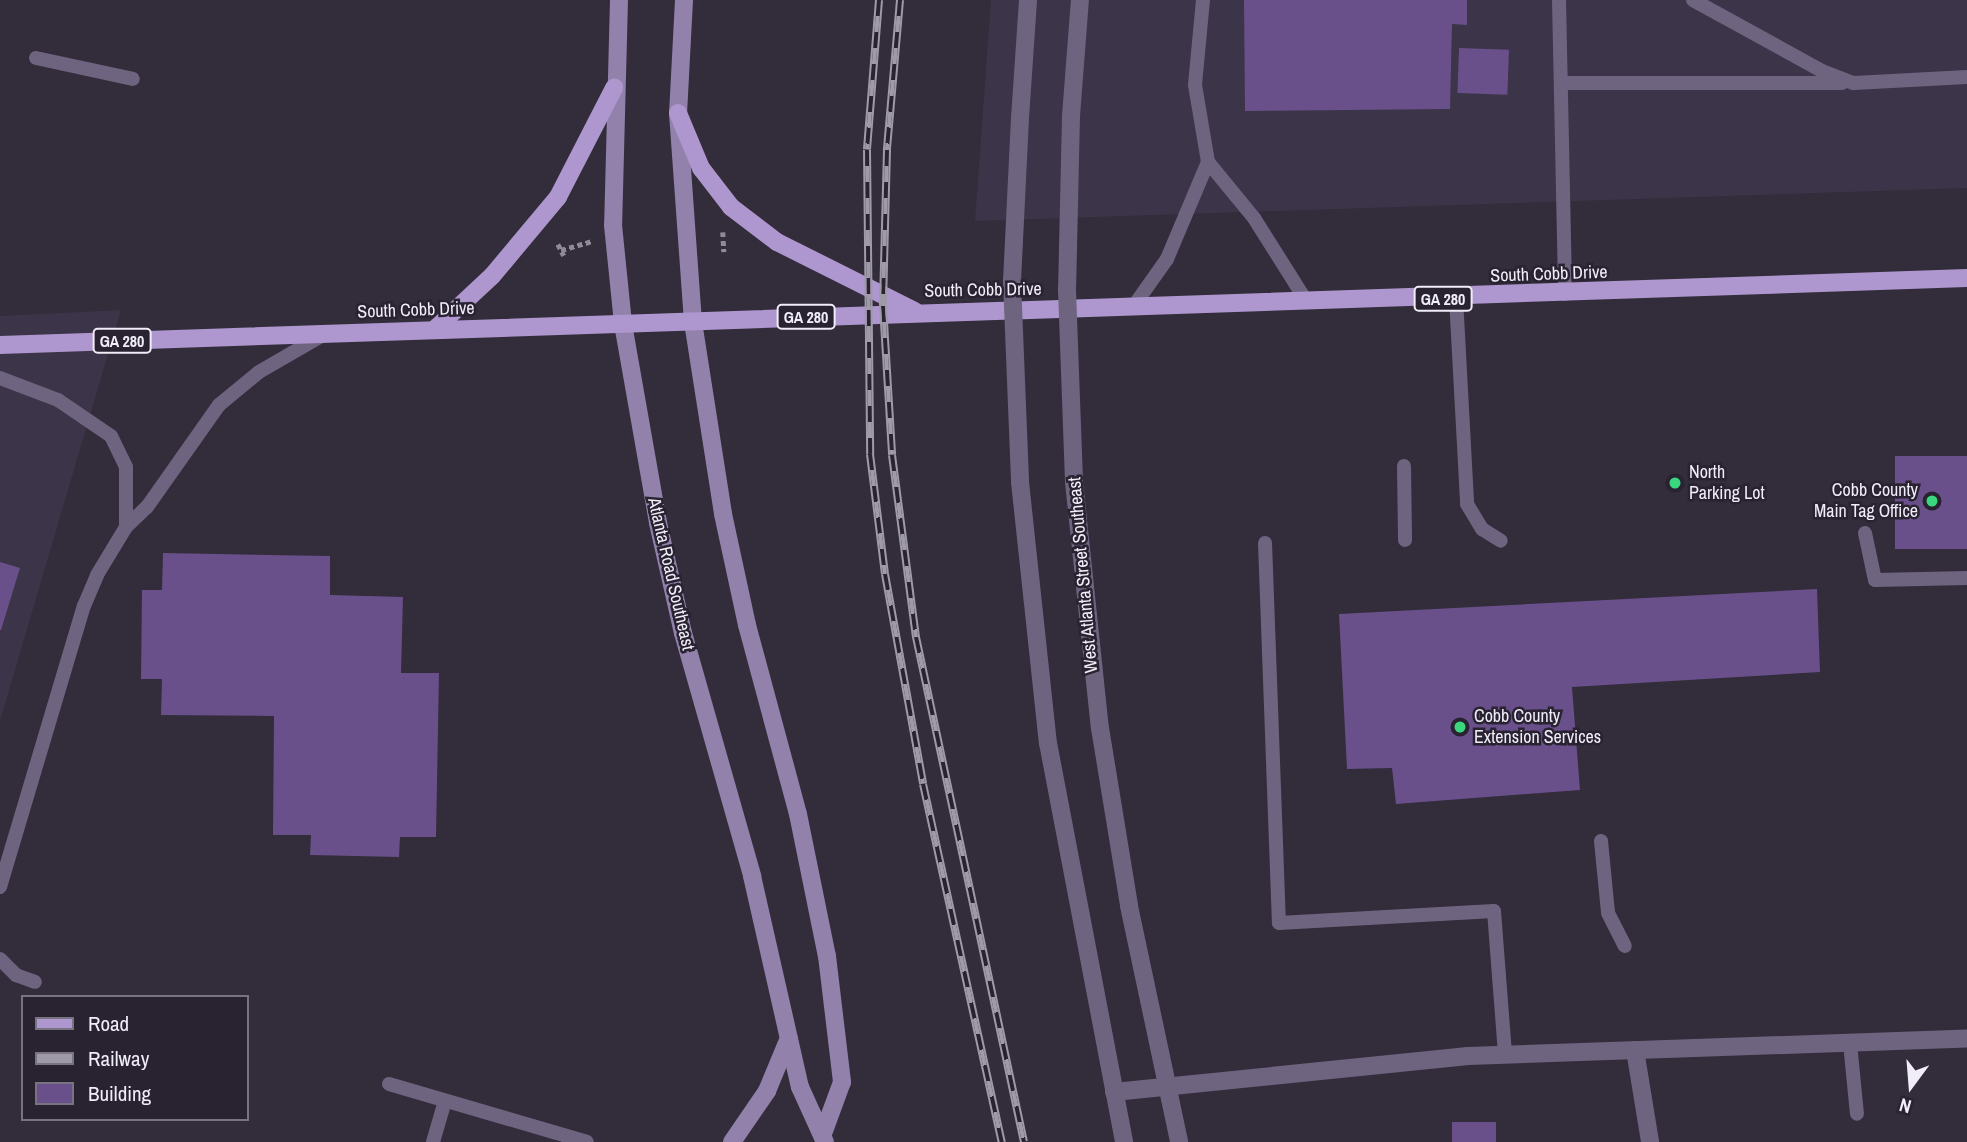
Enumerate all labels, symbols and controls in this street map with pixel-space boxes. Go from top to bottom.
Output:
street label: South Cobb Drive [1490,261,1608,287]
street label: South Cobb Drive [924,278,1042,302]
road number: GA 280 [1413,286,1473,312]
street label: South Cobb Drive [357,297,475,323]
road number: GA 280 [776,304,836,330]
road number: GA 280 [92,328,152,354]
place label: North Parking Lot [1689,462,1764,504]
marker: North Parking Lot [1667,475,1683,491]
street label: West Atlanta Street Southeast [1064,476,1102,674]
place label: Cobb County Main Tag Office [1814,480,1918,522]
marker: Cobb County Main Tag Office [1924,493,1940,509]
street label: Atlanta Road Southeast [643,496,699,652]
place label: Cobb County Extension Services [1474,706,1601,748]
marker: Cobb County Extension Services [1452,719,1468,735]
legend [21,995,248,1121]
text: Road [88,1009,129,1038]
text: Railway [88,1044,149,1073]
north arrow [1876,1051,1946,1121]
text: Building [88,1079,151,1108]
text: N [1896,1092,1914,1120]

